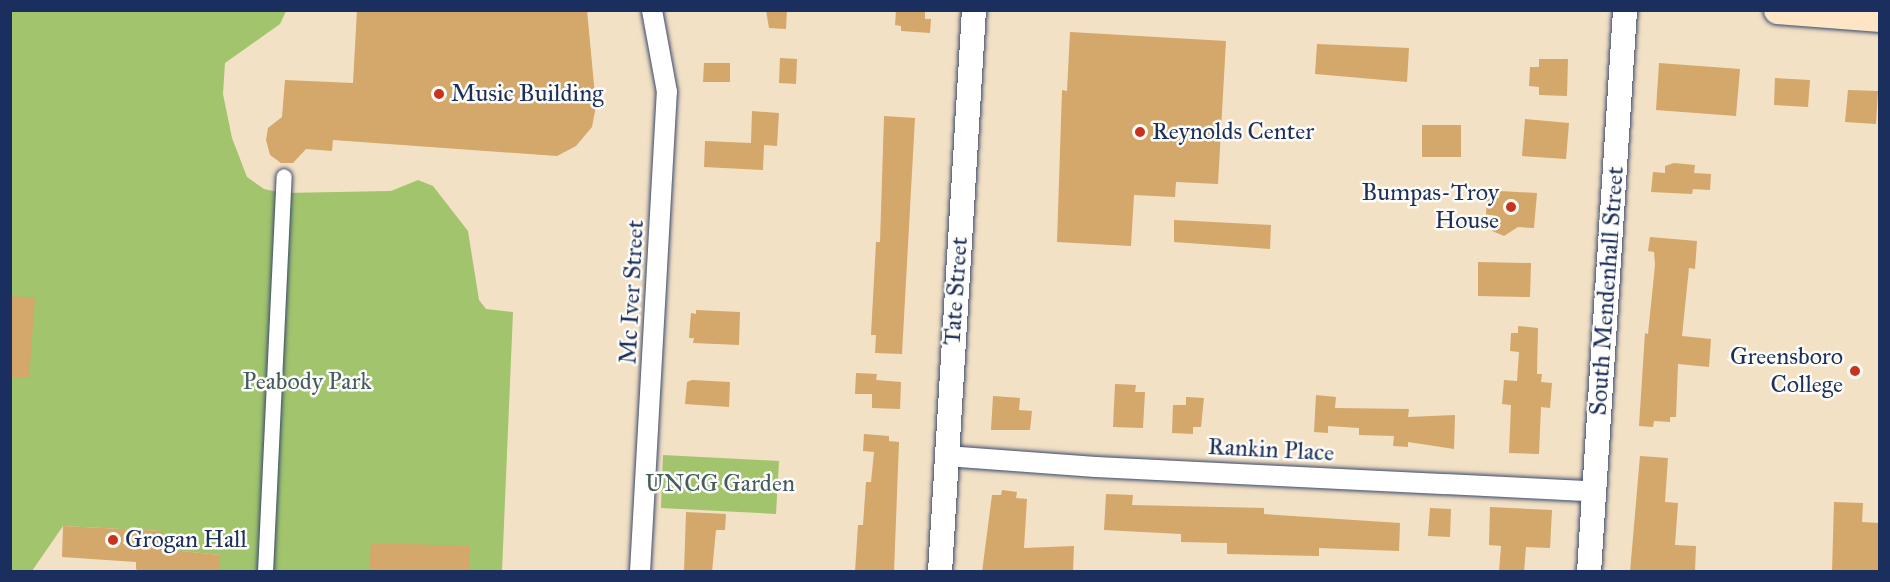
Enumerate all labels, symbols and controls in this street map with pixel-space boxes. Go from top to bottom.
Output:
place label: Music Building [451,80,603,108]
marker: Music Building [432,87,446,101]
place label: Reynolds Center [1152,118,1314,146]
marker: Reynolds Center [1133,125,1147,139]
street label: South Mendenhall Street [1584,165,1630,417]
place label: Bumpas-Troy House [1361,179,1499,235]
marker: Bumpas-Troy House [1504,200,1518,214]
street label: Mc Iver Street [614,219,650,365]
street label: Tate Street [938,236,974,346]
place label: Greensboro College [1730,343,1843,399]
marker: Greensboro College [1848,364,1862,378]
park label: Peabody Park [243,368,371,396]
street label: Rankin Place [1207,432,1335,468]
park label: UNCG Garden [645,470,795,498]
place label: Grogan Hall [125,526,247,554]
marker: Grogan Hall [106,533,120,547]

